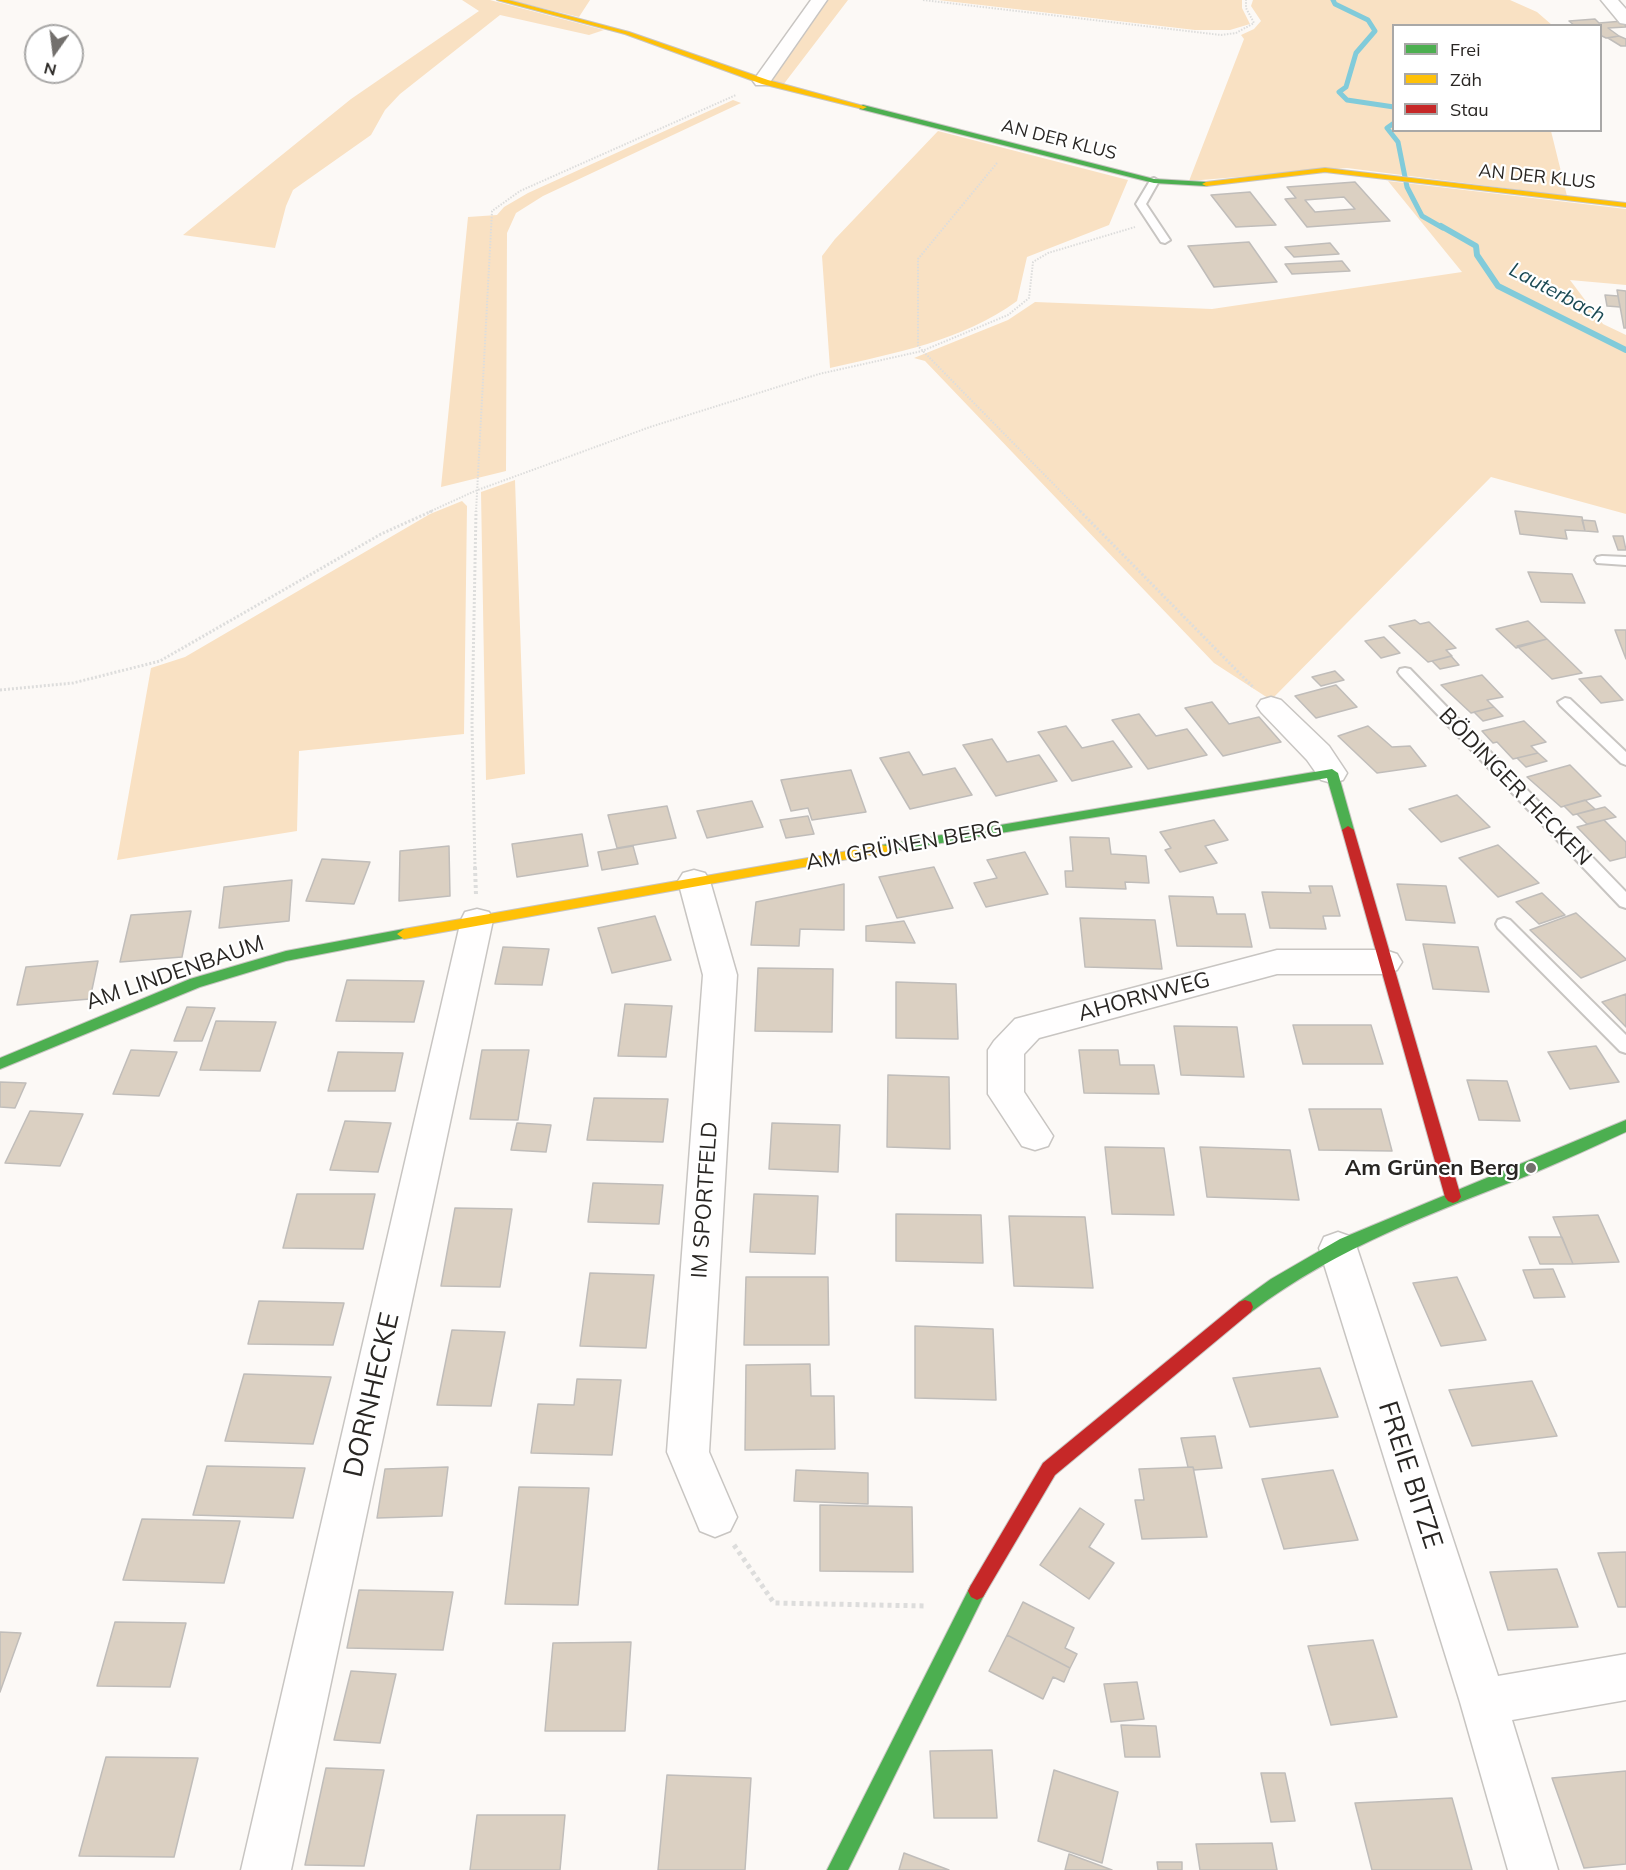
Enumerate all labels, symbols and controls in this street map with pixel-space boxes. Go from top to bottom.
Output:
north arrow [24,24,84,84]
legend [1392,24,1602,132]
text: Frei [1450,38,1480,61]
text: N [42,58,58,81]
text: Zäh [1450,68,1482,91]
text: Stau [1450,98,1489,121]
street label: AN DER KLUS [999,115,1119,165]
street label: AN DER KLUS [1477,160,1597,194]
water label: Lauterbach [1505,258,1609,328]
street label: BÖDINGER HECKEN [1433,703,1597,871]
street label: AM GRÜNEN BERG [804,816,1004,876]
street label: AM LINDENBAUM [83,930,267,1016]
street label: AHORNWEG [1075,967,1213,1027]
street label: IM SPORTFELD [686,1121,724,1279]
place label: Am Grünen Berg [1345,1155,1519,1181]
marker: Am Grünen Berg [1524,1161,1538,1175]
street label: DORNHECKE [337,1310,407,1480]
street label: FREIE BITZE [1371,1397,1449,1553]

